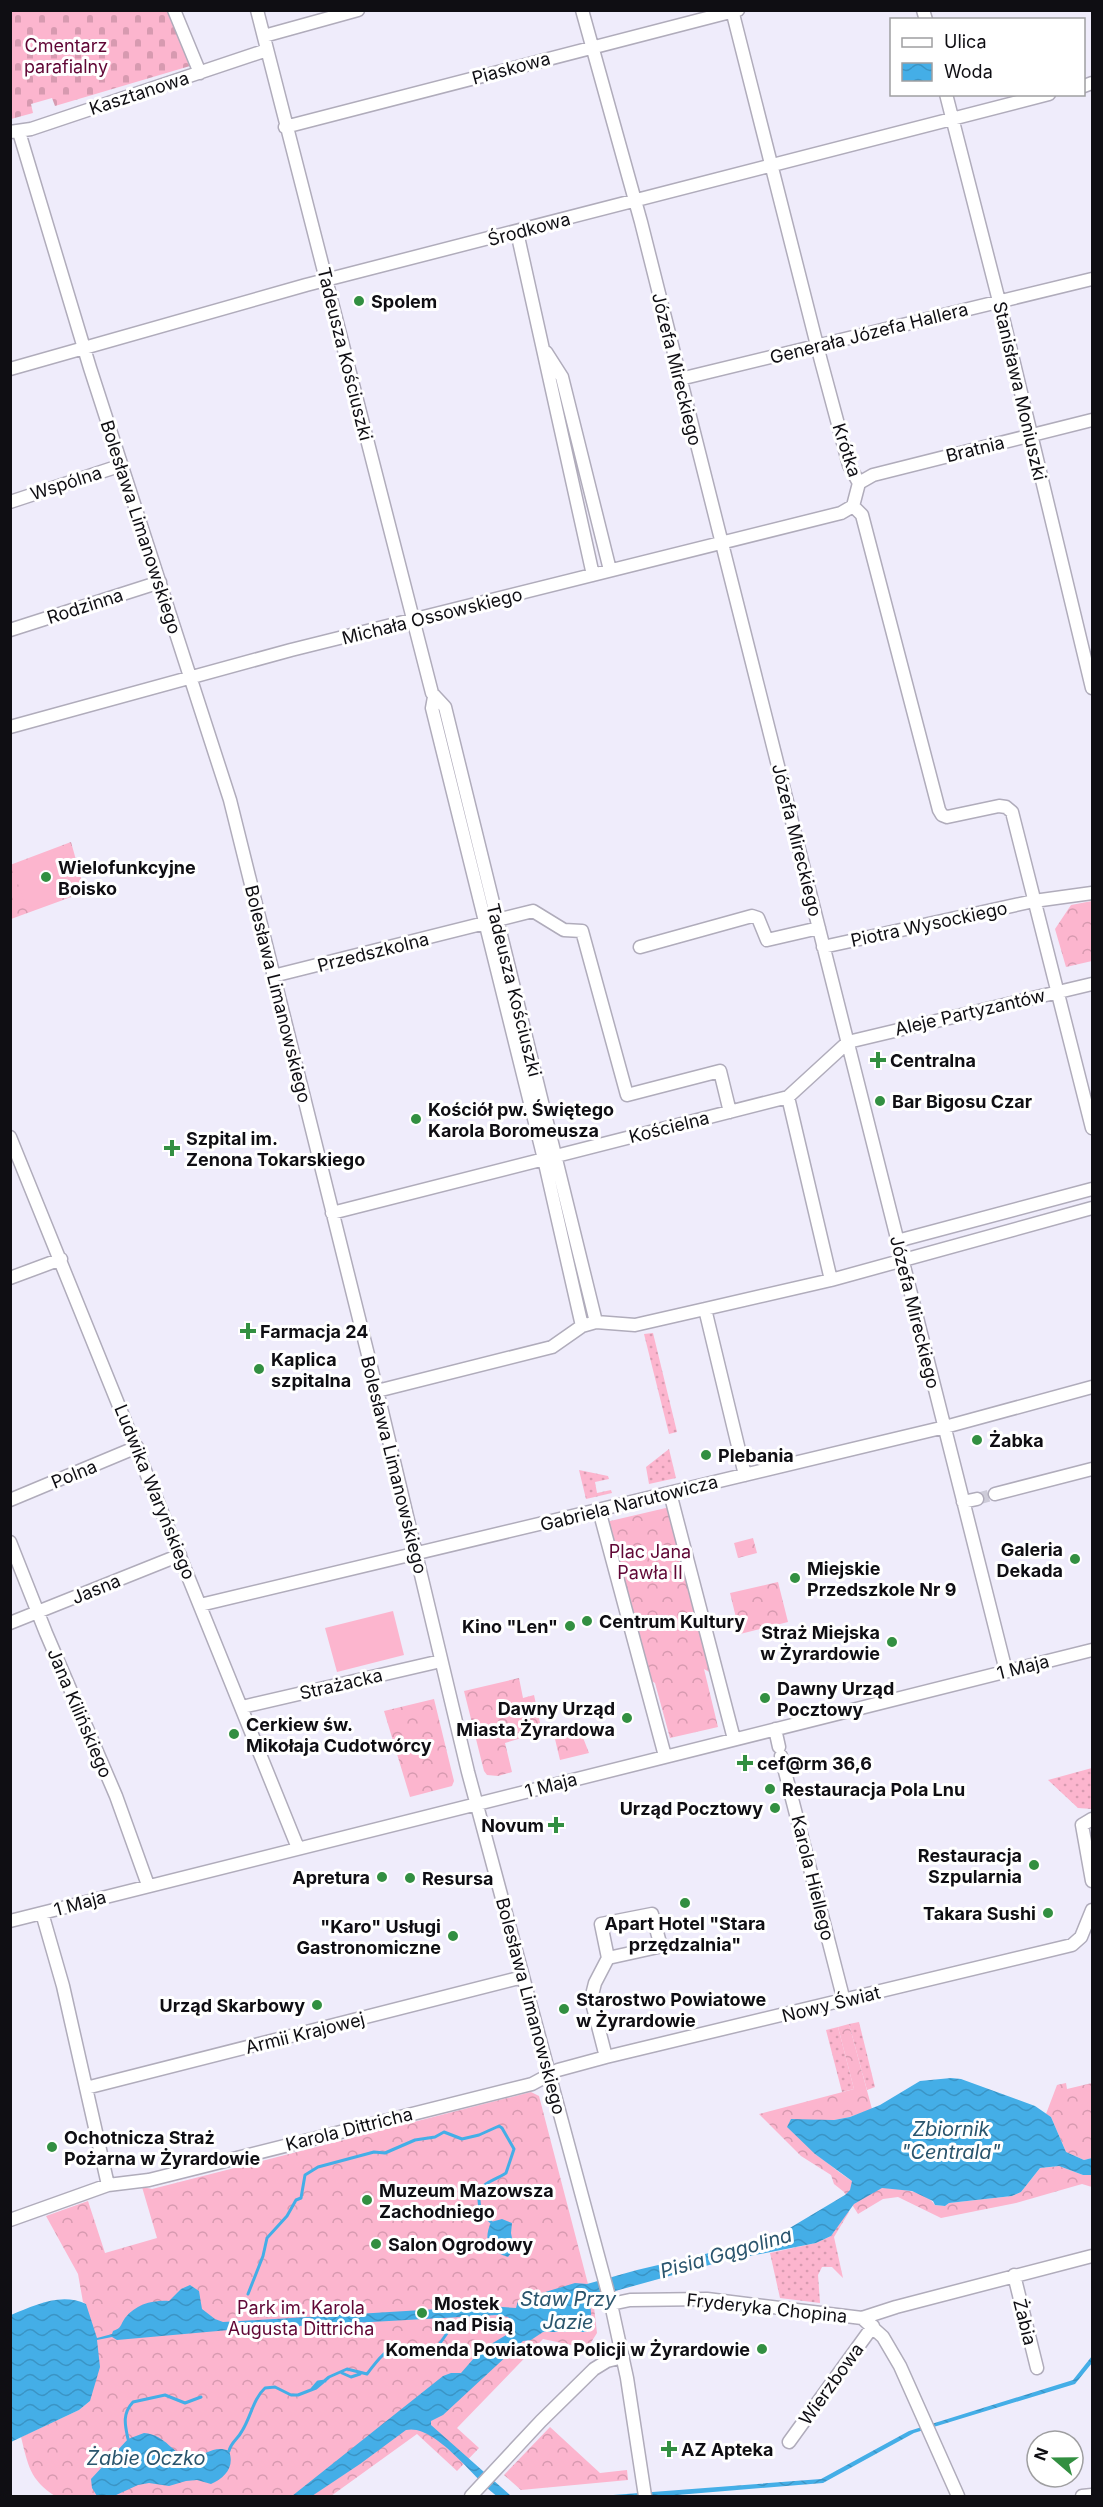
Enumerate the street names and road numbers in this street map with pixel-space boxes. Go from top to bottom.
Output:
street label: Piaskowa [470,47,552,89]
street label: Kasztanowa [86,67,192,119]
street label: Środkowa [485,207,573,250]
street label: Tadeusza Kościuszki [313,265,377,443]
street label: Józefa Mireckiego [648,290,706,448]
street label: Generała Józefa Hallera [768,298,970,368]
street label: Stanisława Moniuszki [989,300,1051,482]
street label: Bolesława Limanowskiego [96,417,186,637]
street label: Krótka [828,420,866,480]
street label: Bratnia [944,432,1006,466]
street label: Wspólna [28,462,104,504]
street label: Michała Ossowskiego [340,583,524,649]
street label: Rodzinna [44,584,126,628]
street label: Józefa Mireckiego [768,761,826,919]
street label: Bolesława Limanowskiego [241,883,315,1105]
street label: Piotra Wysockiego [849,897,1009,951]
street label: Tadeusza Kościuszki [482,901,546,1079]
street label: Przedszkolna [315,928,431,976]
street label: Aleje Partyzantów [893,984,1048,1040]
street label: Kościelna [627,1107,711,1147]
street label: Józefa Mireckiego [886,1233,944,1391]
street label: Bolesława Limanowskiego [357,1354,431,1576]
street label: Ludwika Waryńskiego [110,1401,200,1583]
street label: Polna [48,1455,100,1493]
street label: Gabriela Narutowicza [538,1471,720,1535]
street label: Jasna [69,1570,123,1608]
street label: Jana Kilińskiego [43,1645,117,1781]
street label: 1 Maja [995,1650,1051,1684]
street label: Strażacka [297,1664,385,1704]
street label: 1 Maja [523,1768,579,1802]
street label: Karola Hiellego [787,1813,839,1943]
street label: 1 Maja [52,1886,108,1920]
street label: Bolesława Limanowskiego [492,1895,570,2117]
street label: Nowy Świat [779,1981,882,2026]
street label: Armii Krajowej [243,2008,367,2058]
street label: Karola Dittricha [283,2103,415,2155]
street label: Fryderyka Chopina [686,2289,848,2327]
street label: Żabia [1009,2296,1042,2347]
street label: Wierzbowa [794,2339,868,2429]

